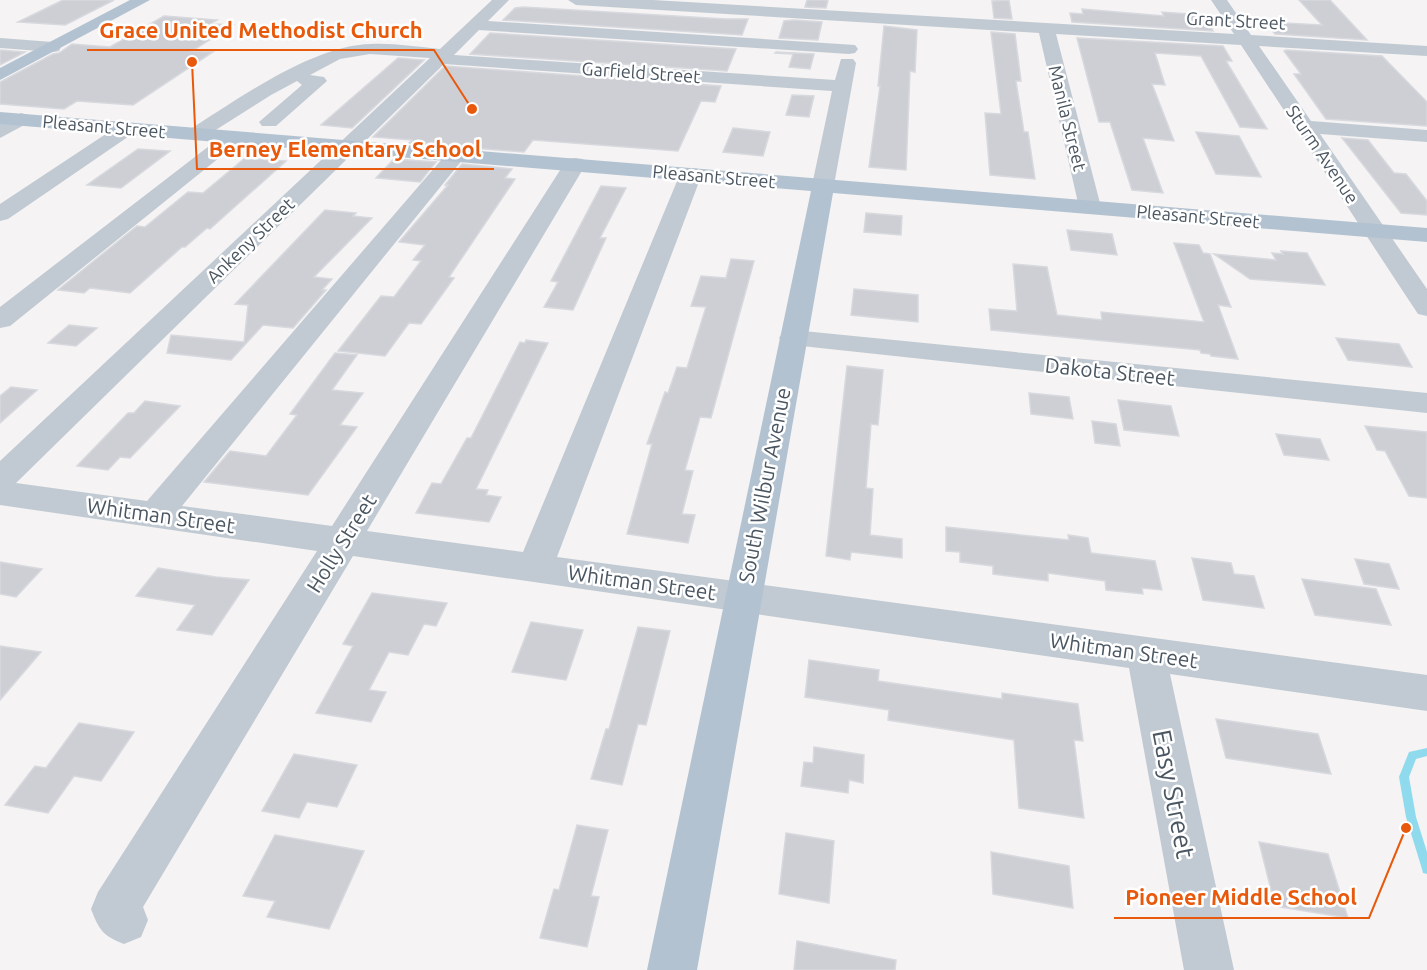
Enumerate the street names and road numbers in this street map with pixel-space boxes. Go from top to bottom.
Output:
street label: Grant Street [1186,7,1286,33]
street label: Garfield Street [581,58,701,86]
street label: Manila Street [1045,63,1091,173]
street label: Sturm Avenue [1283,101,1363,207]
street label: Pleasant Street [42,111,166,141]
street label: Pleasant Street [652,161,776,191]
street label: Ankeny Street [202,193,298,287]
street label: Pleasant Street [1136,201,1260,231]
street label: Dakota Street [1044,352,1176,390]
street label: South Wilbur Avenue [733,385,795,585]
street label: Holly Street [301,489,381,597]
street label: Whitman Street [86,493,236,537]
street label: Whitman Street [567,560,717,604]
street label: Whitman Street [1049,628,1199,672]
street label: Easy Street [1147,727,1201,861]

